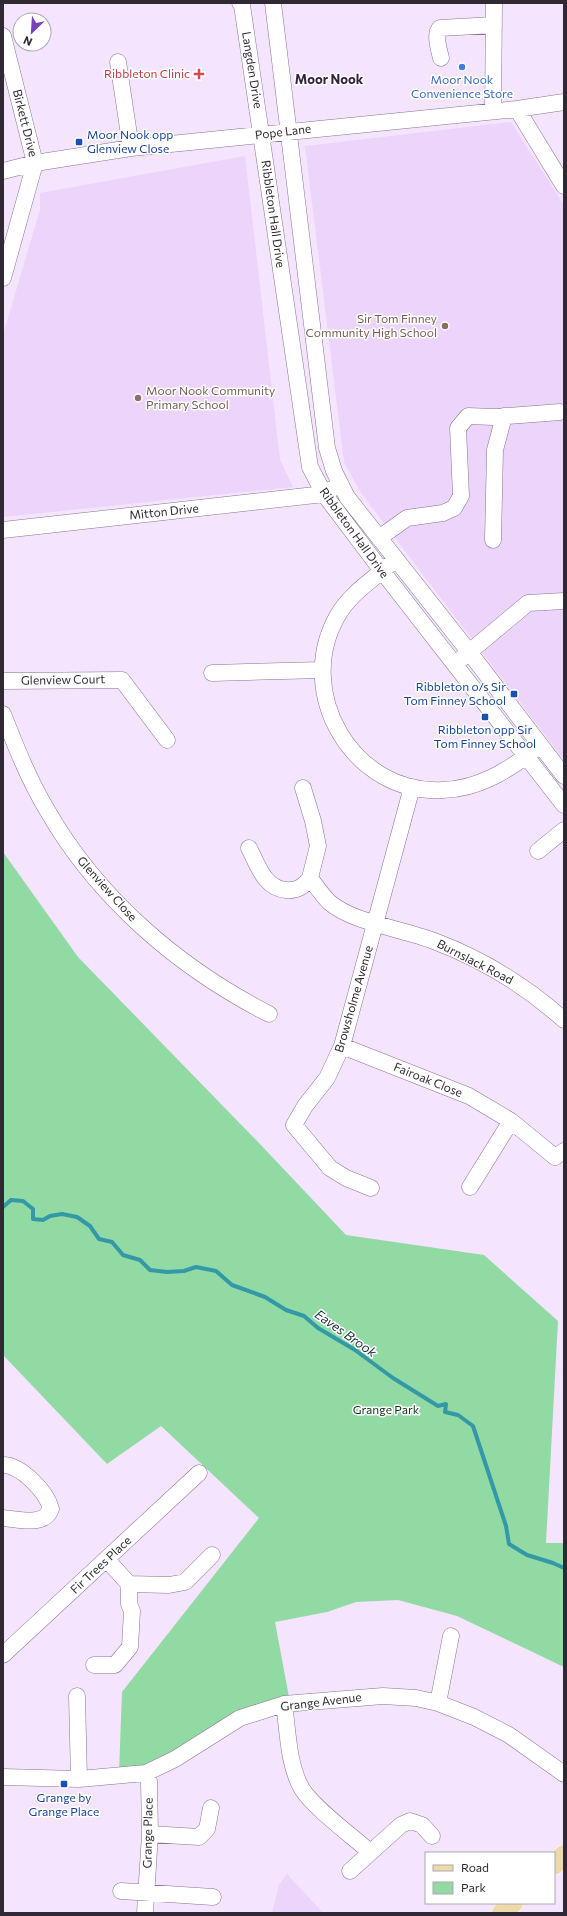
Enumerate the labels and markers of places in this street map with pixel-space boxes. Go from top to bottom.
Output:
marker: Moor Nook Convenience Store [457,62,467,72]
place label: Ribbleton Clinic [104,66,190,80]
marker: Ribbleton Clinic [193,68,205,80]
place label: Moor Nook Convenience Store [411,72,513,100]
place label: Moor Nook opp Glenview Close [87,127,173,155]
marker: Moor Nook opp Glenview Close [74,137,84,147]
place label: Sir Tom Finney Community High School [306,311,437,339]
marker: Sir Tom Finney Community High School [440,321,450,331]
place label: Moor Nook Community Primary School [146,383,275,411]
marker: Moor Nook Community Primary School [133,393,143,403]
place label: Ribbleton o/s Sir Tom Finney School [404,679,506,707]
marker: Ribbleton o/s Sir Tom Finney School [509,689,519,699]
marker: Ribbleton opp Sir Tom Finney School [480,712,490,722]
place label: Ribbleton opp Sir Tom Finney School [434,722,536,750]
marker: Grange by Grange Place [59,1779,69,1789]
place label: Grange by Grange Place [29,1790,99,1818]

